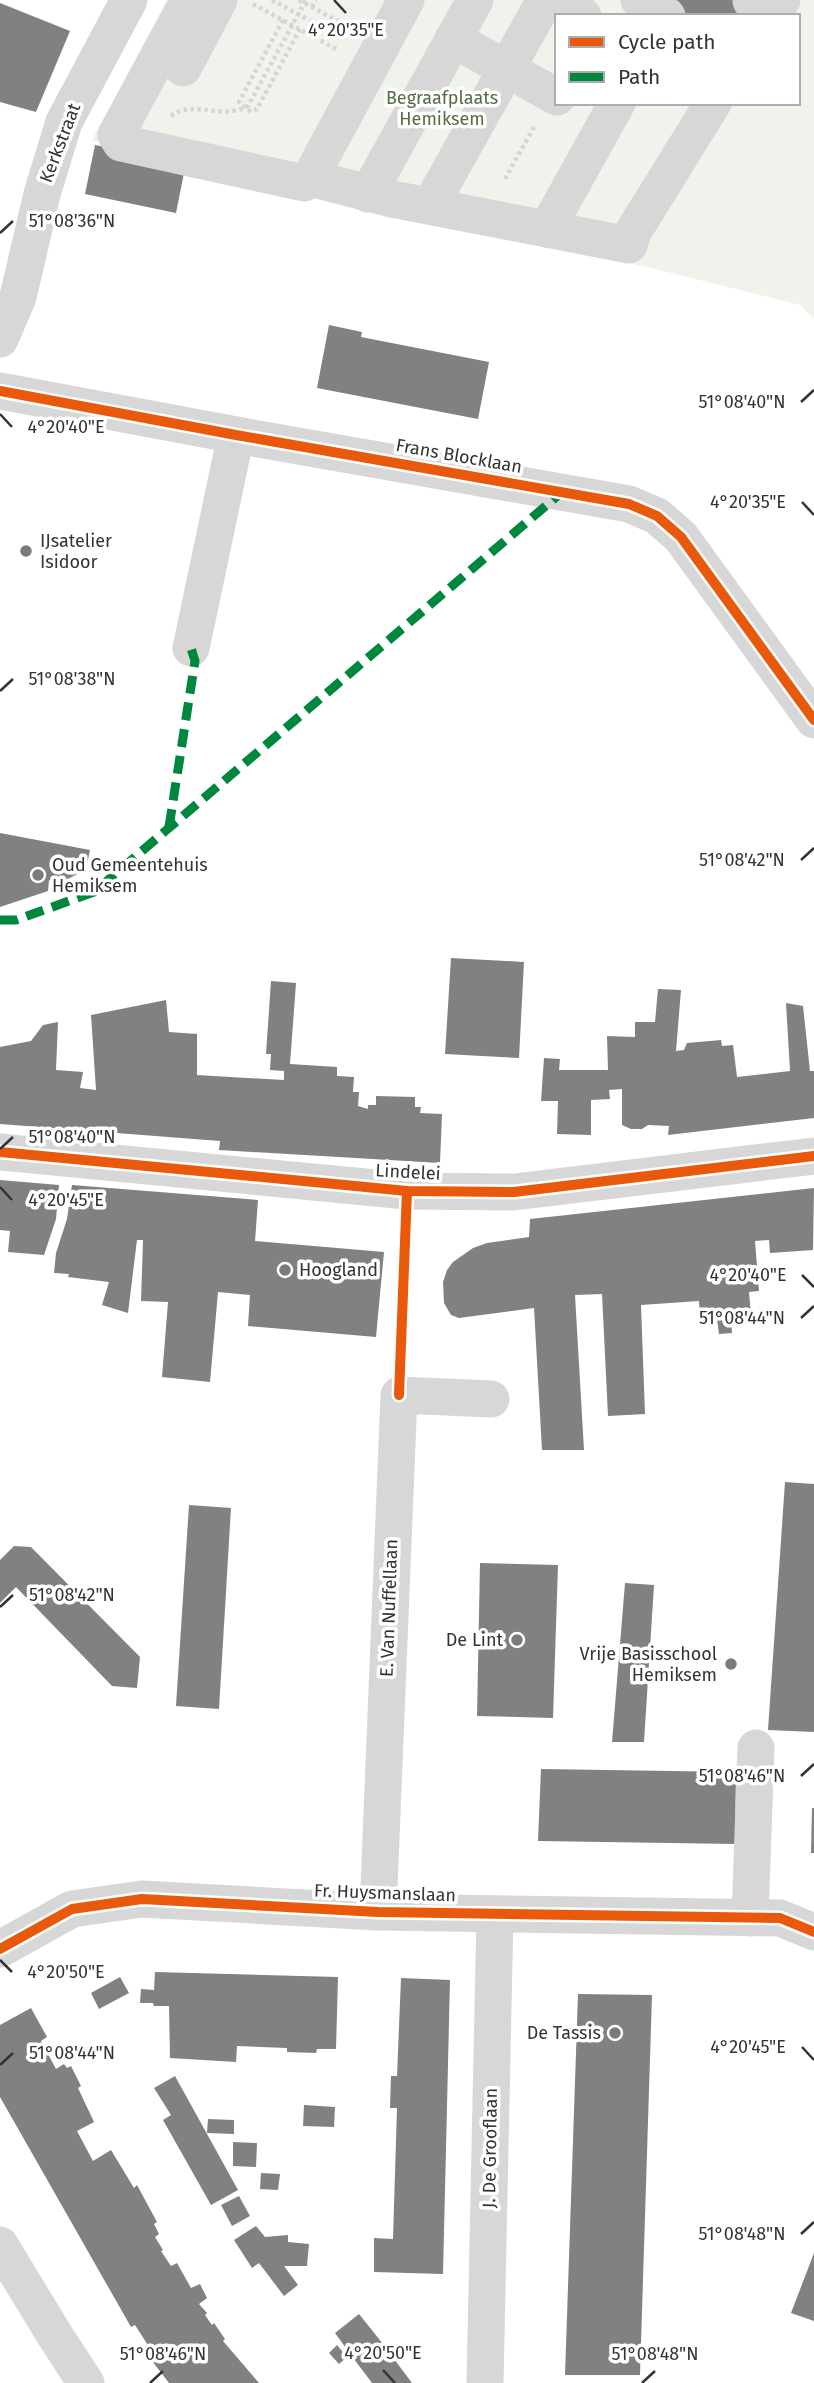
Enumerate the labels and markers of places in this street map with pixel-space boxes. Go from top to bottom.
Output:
place label: IJsatelier Isidoor [40,530,112,573]
marker: IJsatelier Isidoor [18,543,34,559]
place label: Oud Gemeentehuis Hemiksem [52,854,208,897]
marker: Oud Gemeentehuis Hemiksem [30,867,46,883]
place label: Hoogland [299,1259,378,1281]
marker: Hoogland [277,1262,293,1278]
place label: De Lint [446,1629,503,1651]
marker: De Lint [509,1632,525,1648]
place label: Vrije Basisschool Hemiksem [579,1643,717,1686]
marker: Vrije Basisschool Hemiksem [723,1656,739,1672]
place label: De Tassis [527,2022,601,2044]
marker: De Tassis [607,2025,623,2041]

